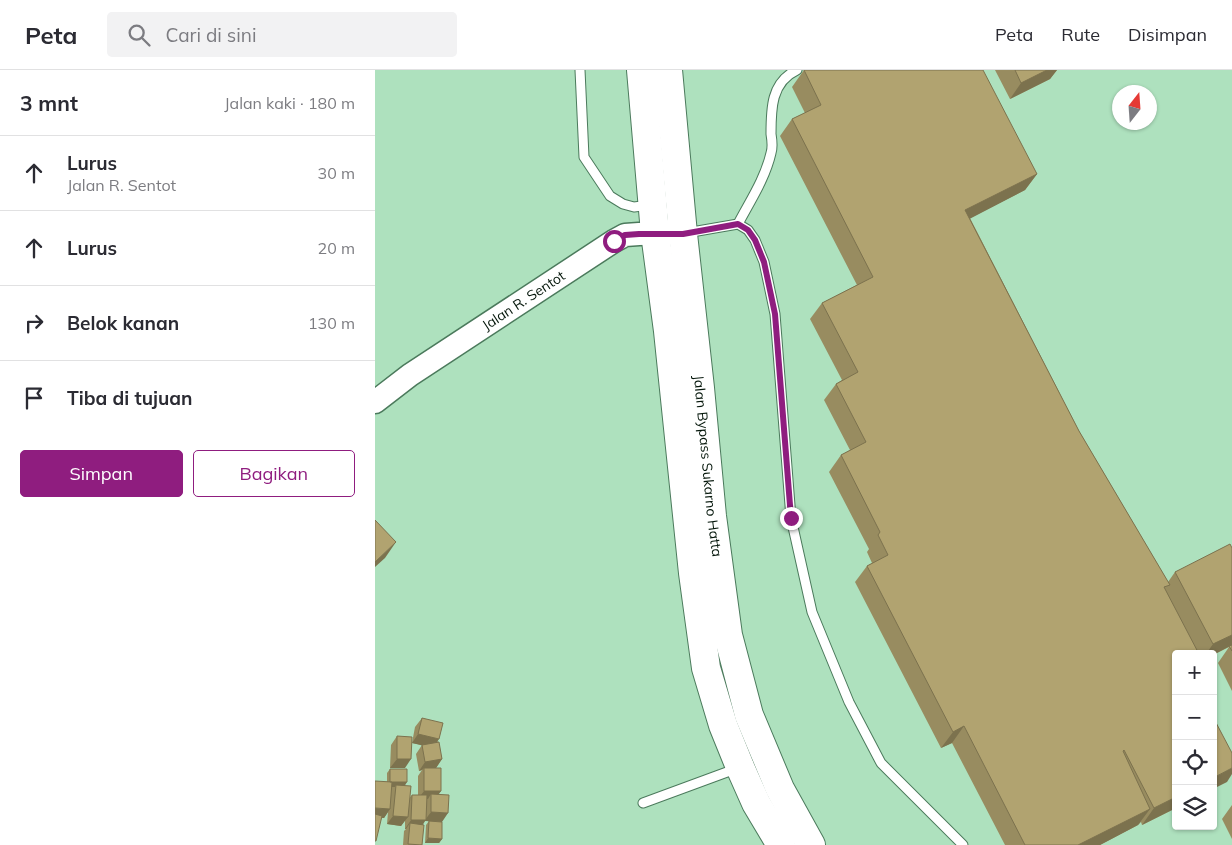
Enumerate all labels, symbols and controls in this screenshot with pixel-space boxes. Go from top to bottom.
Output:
search box [107,12,457,57]
text: Peta [25,20,77,50]
icon: search [125,21,153,49]
text: Cari di sini [165,23,256,47]
text: Peta [995,23,1033,46]
text: Rute [1061,23,1100,46]
text: Disimpan [1128,23,1207,46]
north arrow [1112,85,1157,130]
text: 3 mnt [20,90,78,116]
text: Jalan kaki · 180 m [224,93,355,113]
text: Lurus [67,151,117,175]
icon: ahead [20,159,48,187]
text: 30 m [318,163,355,183]
text: Jalan R. Sentot [67,175,176,195]
route start [603,230,626,253]
icon: ahead [20,234,48,262]
text: Lurus [67,236,117,260]
text: 20 m [318,238,355,258]
street label: Jalan R. Sentot [479,267,568,334]
icon: right [20,309,48,337]
text: Belok kanan [67,311,179,335]
text: 130 m [308,313,355,333]
street label: Jalan Bypass Sukarno Hatta [690,374,726,558]
icon: arrive [20,384,48,412]
text: Tiba di tujuan [67,386,192,410]
button: Simpan [20,450,183,497]
button: Bagikan [193,450,355,497]
route end [780,507,803,530]
map controls [1172,650,1217,830]
button: + [1172,650,1217,695]
button: − [1172,695,1217,740]
button: locate [1172,740,1217,785]
button: layers [1172,785,1217,830]

